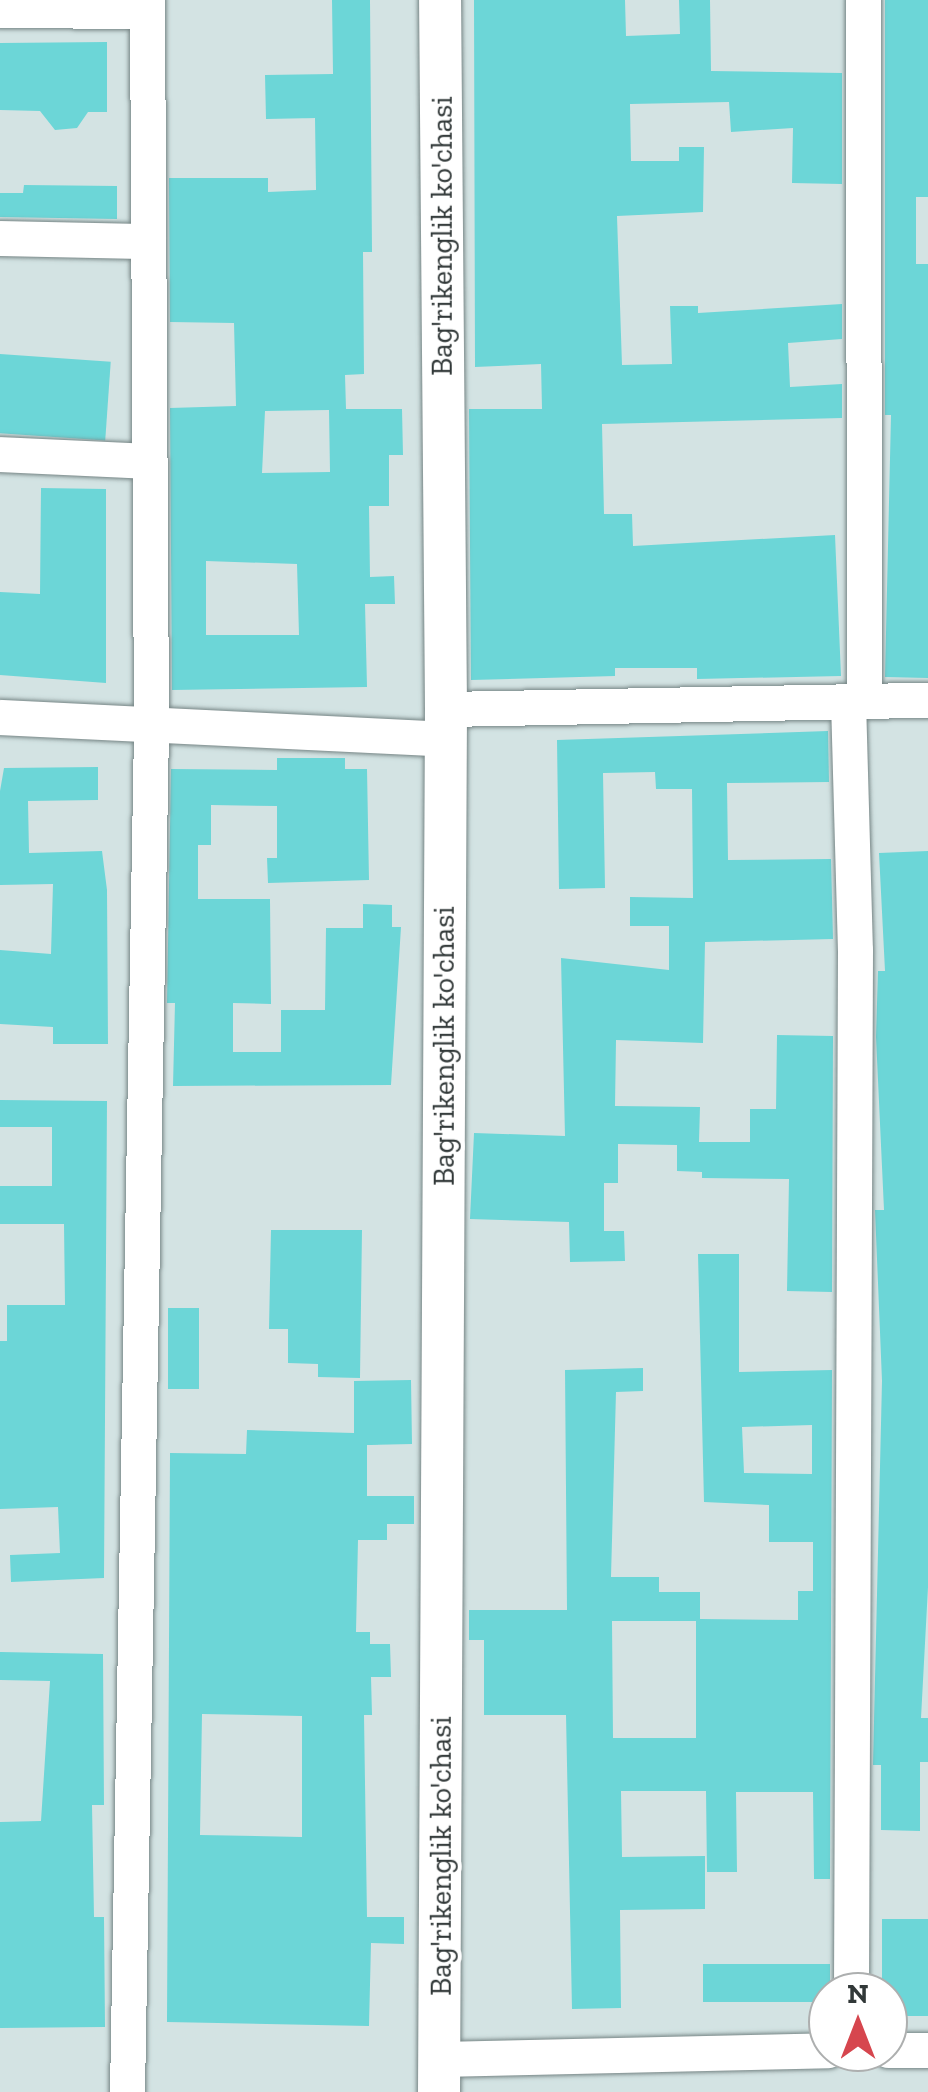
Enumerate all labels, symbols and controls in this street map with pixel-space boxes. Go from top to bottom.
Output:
street label: Bag'rikenglik ko'chasi [424,96,460,376]
street label: Bag'rikenglik ko'chasi [426,906,462,1186]
street label: Bag'rikenglik ko'chasi [423,1716,459,1996]
north arrow [808,1972,908,2072]
text: N [847,1977,869,2010]

